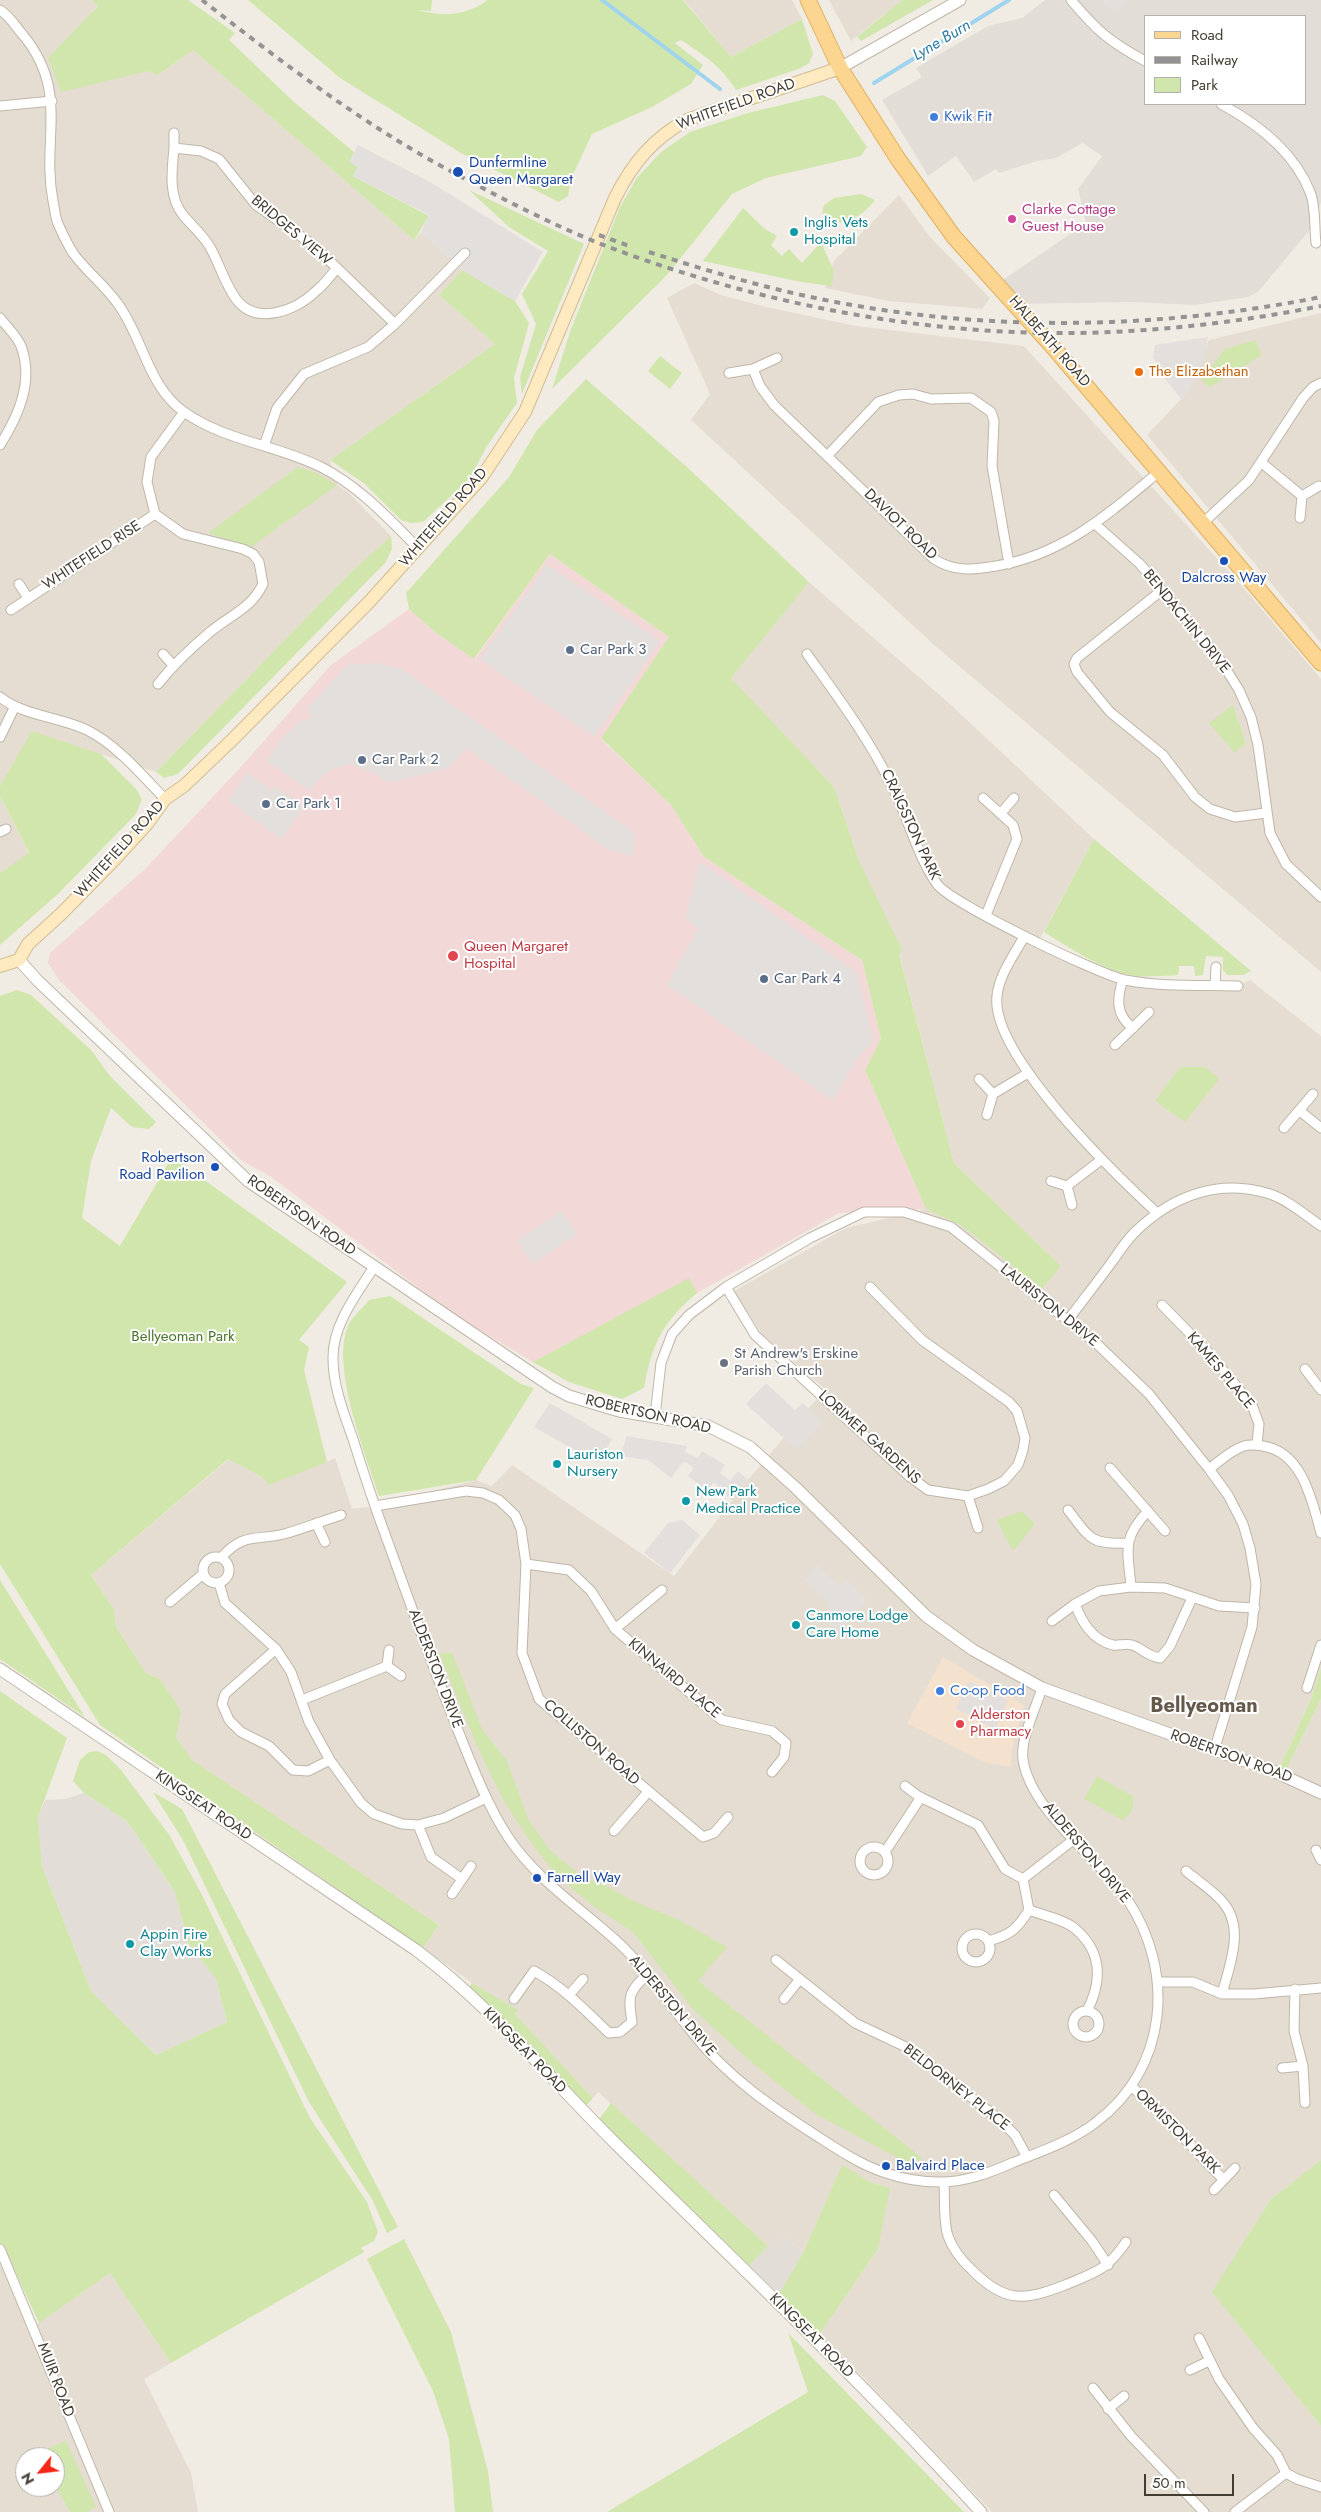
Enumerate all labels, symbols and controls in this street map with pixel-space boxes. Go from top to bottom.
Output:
legend [1144,15,1306,105]
water label: Lyne Burn [910,16,974,66]
text: Road [1191,24,1223,46]
text: Railway [1191,49,1238,71]
text: Park [1191,74,1218,96]
street label: WHITEFIELD ROAD [674,75,798,135]
place label: Kwik Fit [944,108,992,126]
marker: Kwik Fit [928,111,940,123]
place label: Dunfermline Queen Margaret [469,154,573,189]
marker: Dunfermline Queen Margaret [451,165,465,179]
street label: BRIDGES VIEW [247,192,335,270]
place label: Clarke Cottage Guest House [1022,201,1116,236]
marker: Clarke Cottage Guest House [1006,213,1018,225]
place label: Inglis Vets Hospital [804,214,868,249]
marker: Inglis Vets Hospital [788,226,800,238]
street label: HALBEATH ROAD [1005,293,1093,391]
place label: The Elizabethan [1149,363,1249,381]
marker: The Elizabethan [1133,366,1145,378]
street label: WHITEFIELD ROAD [396,465,492,571]
street label: DAVIOT ROAD [860,486,940,564]
street label: WHITEFIELD RISE [39,517,145,595]
marker: Dalcross Way [1218,555,1230,567]
street label: BENDACHIN DRIVE [1139,566,1233,678]
place label: Dalcross Way [1182,569,1266,587]
place label: Car Park 3 [580,641,647,659]
marker: Car Park 3 [564,644,576,656]
place label: Car Park 2 [372,751,439,769]
marker: Car Park 2 [356,754,368,766]
street label: CRAIGSTON PARK [876,767,944,883]
place label: Car Park 1 [276,795,341,813]
street label: WHITEFIELD ROAD [71,797,169,903]
marker: Car Park 1 [260,798,272,810]
place label: Queen Margaret Hospital [464,938,568,973]
marker: Queen Margaret Hospital [446,949,460,963]
place label: Car Park 4 [774,970,841,988]
marker: Car Park 4 [758,973,770,985]
place label: Robertson Road Pavilion [119,1149,205,1184]
marker: Robertson Road Pavilion [209,1161,221,1173]
street label: ROBERTSON ROAD [243,1172,359,1260]
street label: LAURISTON DRIVE [996,1261,1102,1351]
park label: Bellyeoman Park [131,1328,235,1346]
street label: KAMES PLACE [1183,1329,1257,1413]
place label: St Andrew's Erskine Parish Church [734,1345,858,1380]
marker: St Andrew's Erskine Parish Church [718,1357,730,1369]
street label: LORIMER GARDENS [814,1387,924,1489]
street label: ROBERTSON ROAD [583,1392,713,1438]
place label: Lauriston Nursery [567,1446,624,1481]
marker: Lauriston Nursery [551,1458,563,1470]
place label: New Park Medical Practice [696,1483,801,1518]
marker: New Park Medical Practice [680,1495,692,1507]
street label: ALDERSTON DRIVE [404,1607,466,1731]
place label: Canmore Lodge Care Home [806,1607,908,1642]
marker: Canmore Lodge Care Home [790,1619,802,1631]
street label: KINNAIRD PLACE [624,1635,724,1723]
place label: Co-op Food [950,1682,1025,1700]
marker: Co-op Food [934,1685,946,1697]
district label: Bellyeoman [1150,1695,1258,1719]
street label: COLLISTON ROAD [539,1696,643,1790]
place label: Alderston Pharmacy [970,1706,1031,1741]
marker: Alderston Pharmacy [954,1718,966,1730]
street label: ROBERTSON ROAD [1168,1727,1294,1787]
street label: KINGSEAT ROAD [152,1767,254,1845]
street label: ALDERSTON DRIVE [1038,1799,1134,1907]
place label: Farnell Way [547,1869,620,1887]
marker: Farnell Way [531,1872,543,1884]
place label: Appin Fire Clay Works [140,1926,212,1961]
marker: Appin Fire Clay Works [124,1938,136,1950]
street label: ALDERSTON DRIVE [624,1952,720,2060]
street label: KINGSEAT ROAD [479,2004,569,2098]
street label: BELDORNEY PLACE [899,2041,1013,2135]
street label: ORMISTON PARK [1131,2086,1223,2178]
place label: Balvaird Place [896,2157,985,2175]
marker: Balvaird Place [880,2160,892,2172]
street label: KINGSEAT ROAD [765,2290,857,2382]
street label: MUIR ROAD [33,2340,77,2420]
north arrow [15,2447,65,2497]
scale bar [1146,2464,1236,2496]
text: N [16,2469,39,2489]
text: 50 m [1152,2472,1186,2494]

